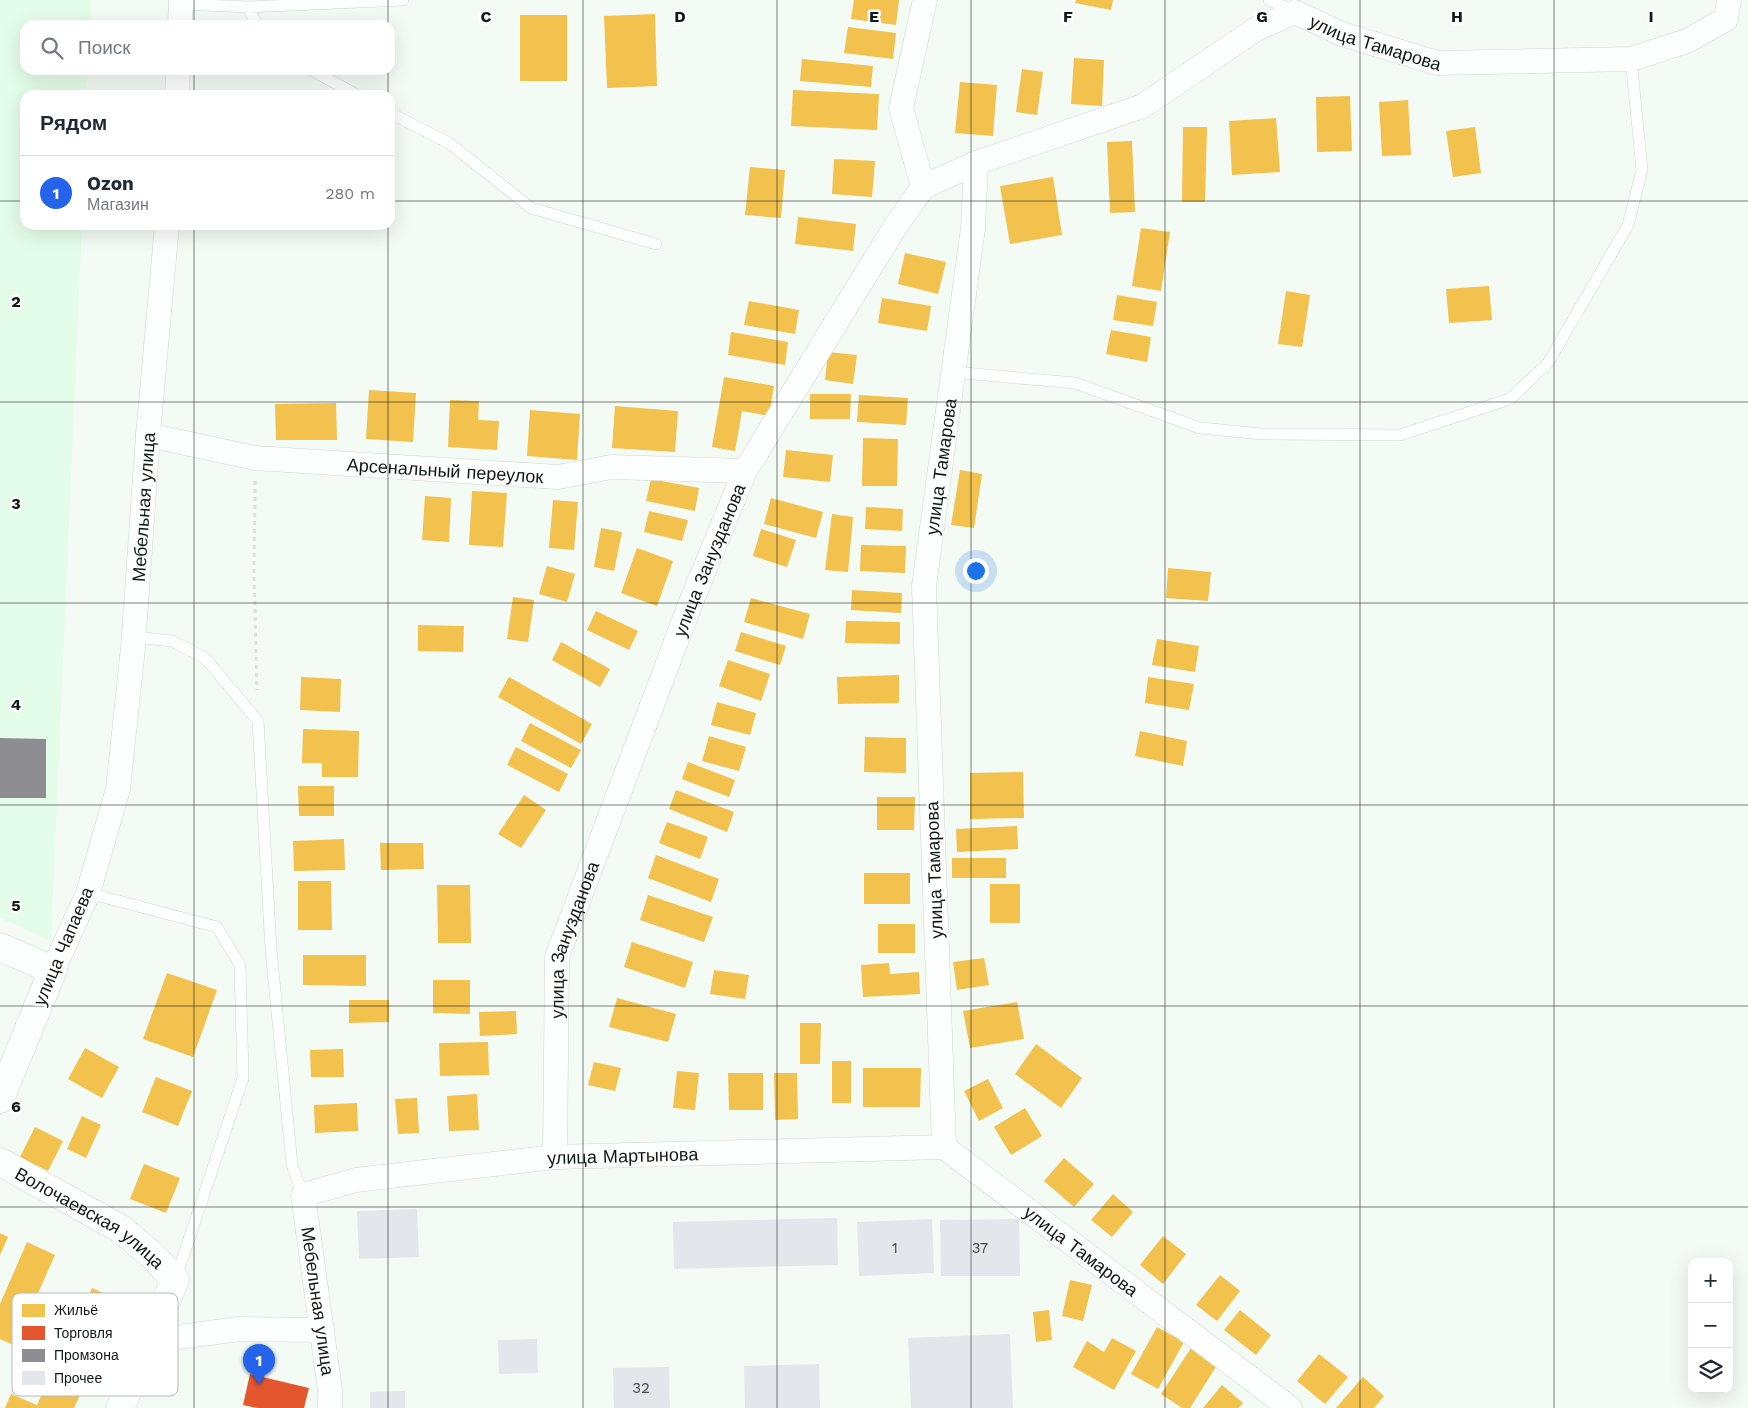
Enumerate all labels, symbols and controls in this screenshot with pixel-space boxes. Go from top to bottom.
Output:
text: C [481,7,492,26]
text: D [674,7,686,26]
text: E [869,7,879,26]
text: F [1063,7,1073,26]
text: G [1256,7,1268,26]
text: H [1451,7,1463,26]
text: I [1648,7,1654,26]
street label: улица Тамарова [1307,10,1445,75]
search box [20,20,395,75]
icon: search [38,34,66,62]
text: Поиск [78,36,131,59]
text: Рядом [40,110,107,135]
text: Ozon [87,172,134,195]
text: 1 [53,184,59,203]
text: 280 m [325,184,375,203]
text: Магазин [87,195,149,214]
text: 2 [11,292,21,311]
street label: улица Тамарова [921,396,960,536]
street label: Мебельная улица [127,431,159,582]
street label: Арсенальный переулок [346,453,544,487]
street label: улица Занузданова [668,480,750,639]
text: 3 [11,494,21,513]
your location [963,558,989,584]
text: 4 [11,695,21,714]
street label: улица Тамарова [921,800,947,939]
street label: улица Занузданова [546,857,603,1019]
street label: улица Чапаева [29,883,98,1008]
text: 5 [11,896,21,915]
text: 6 [11,1097,21,1116]
street label: улица Мартынова [546,1143,699,1168]
street label: Волочаевская улица [12,1162,170,1273]
street label: улица Тамарова [1020,1201,1143,1301]
street label: Мебельная улица [297,1225,339,1378]
house number: 1 [892,1239,898,1257]
house number: 37 [972,1239,988,1257]
map controls [1688,1258,1733,1393]
button: + [1688,1258,1733,1303]
legend [12,1293,178,1396]
text: Жильё [54,1302,98,1318]
button: − [1688,1303,1733,1348]
text: Торговля [54,1325,112,1341]
pin: 1 [243,1344,275,1385]
text: Промзона [54,1347,119,1363]
button: layers [1688,1348,1733,1393]
text: Прочее [54,1370,102,1386]
house number: 32 [632,1379,650,1397]

